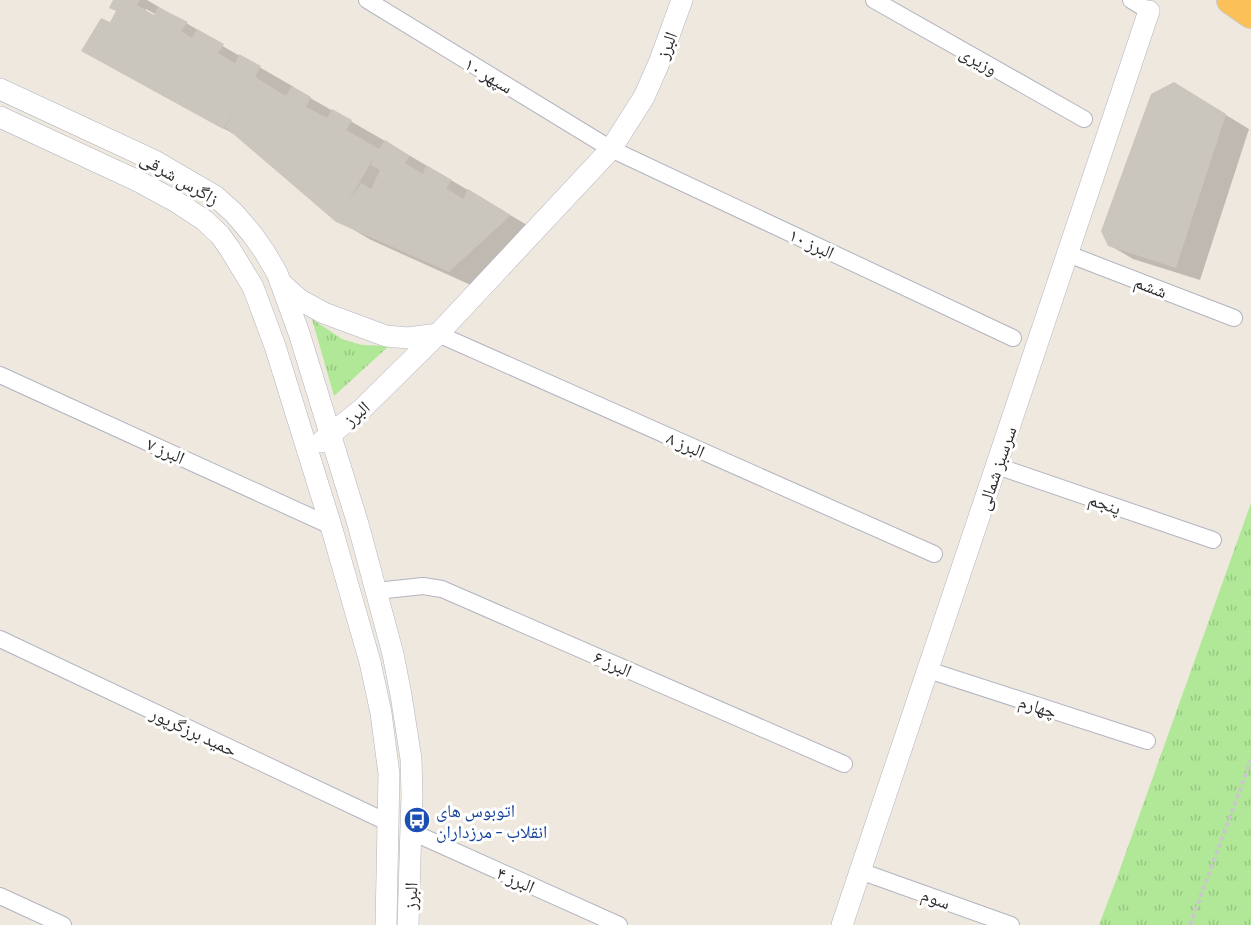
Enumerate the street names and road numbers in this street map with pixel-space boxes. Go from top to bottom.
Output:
street label: البرز [650,28,682,63]
street label: وزیری [956,40,1002,80]
street label: سپهر ۱۰ [460,52,517,99]
street label: زاگرس شرقی [136,147,223,210]
street label: البرز ۱۰ [786,223,838,263]
street label: ششم [1131,270,1170,304]
street label: البرز [338,396,374,431]
street label: سرسبز شمالی [971,423,1022,513]
street label: البرز ۸ [663,426,708,463]
street label: البرز ۷ [143,432,188,469]
street label: پنجم [1085,487,1124,521]
street label: البرز ۶ [590,645,635,682]
street label: چهارم [1016,690,1060,724]
street label: حمید برزگرپور [146,701,241,762]
street label: البرز ۴ [493,861,538,898]
street label: البرز [398,882,422,911]
street label: سوم [918,883,953,915]

